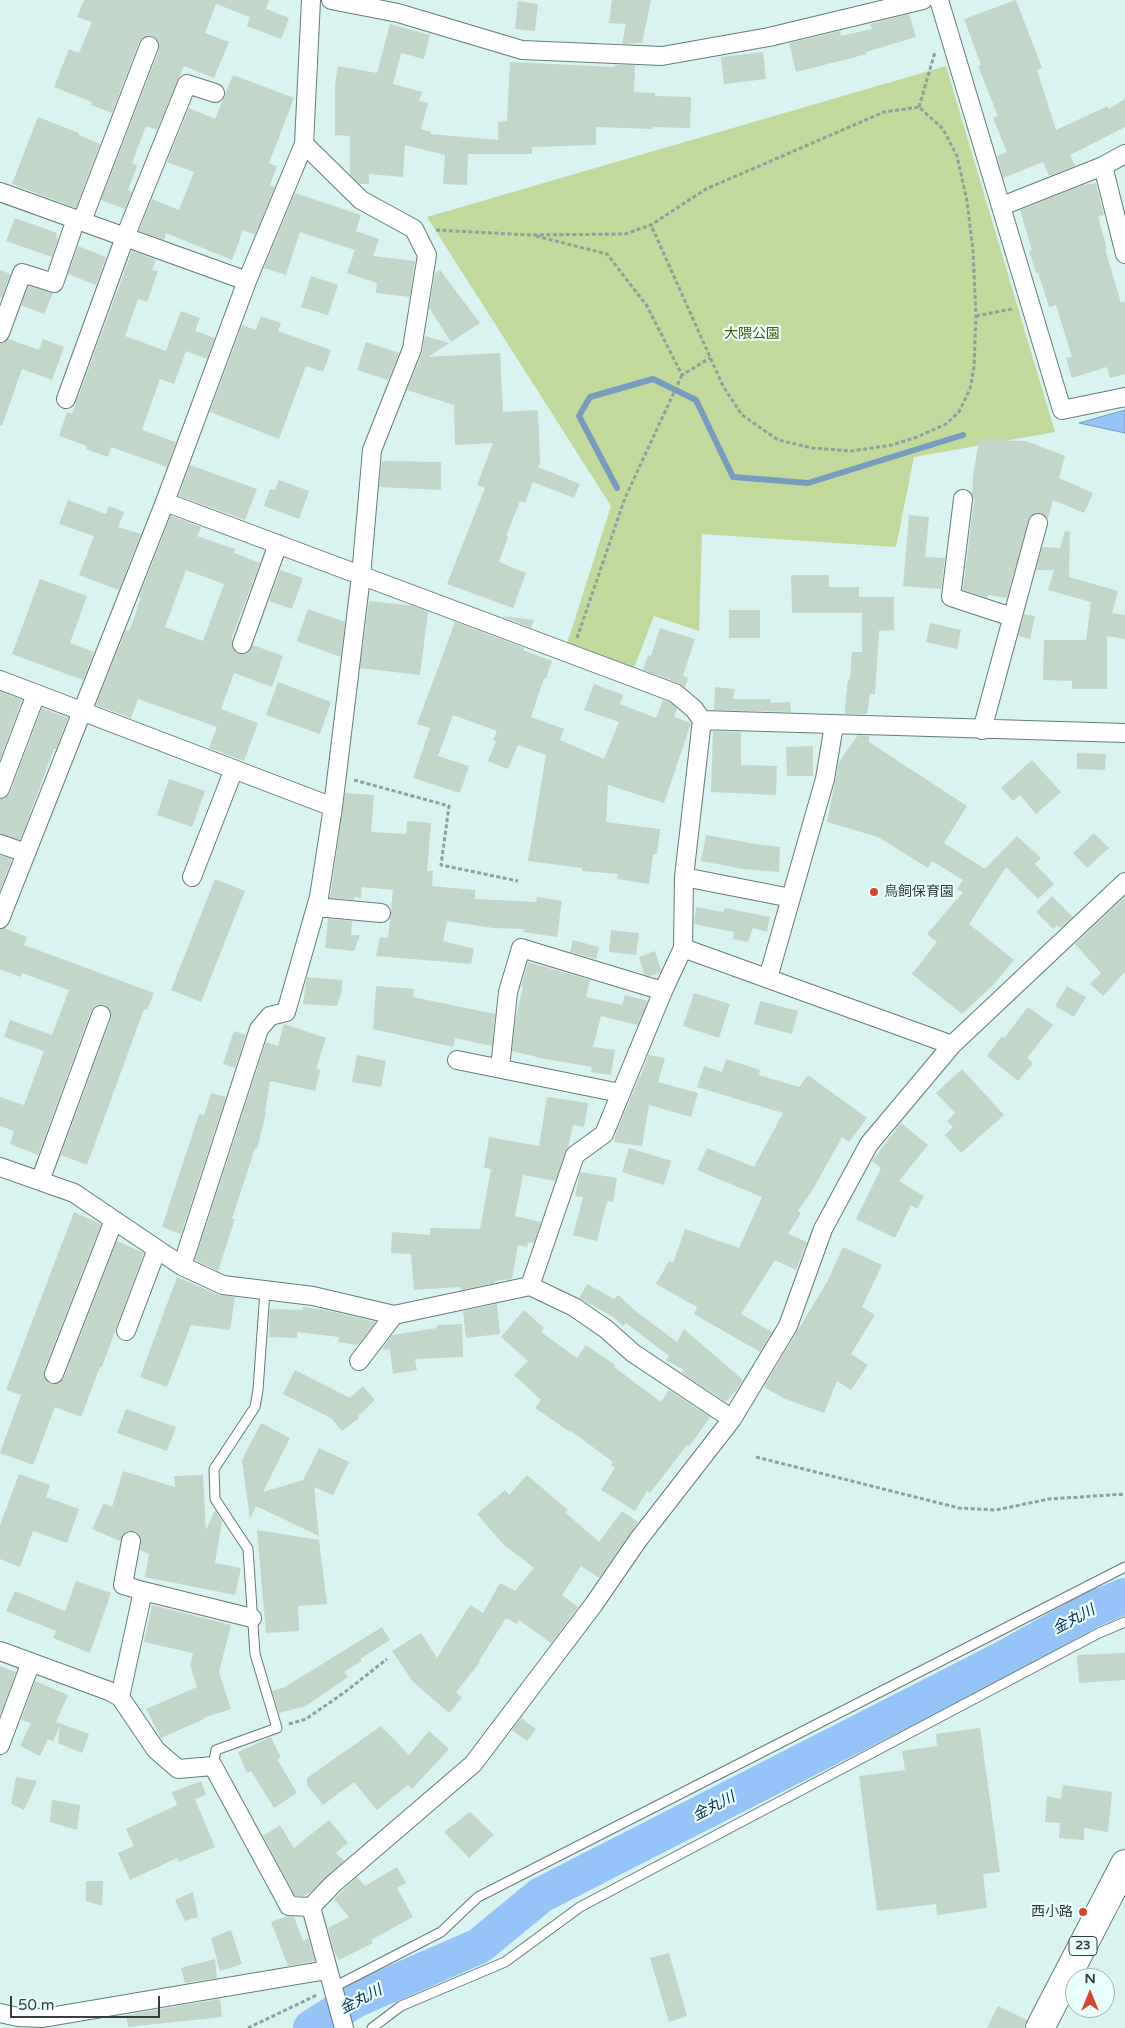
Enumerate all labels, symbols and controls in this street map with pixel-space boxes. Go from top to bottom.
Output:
park label: 大隈公園 [724,326,780,342]
place label: 鳥飼保育園 [884,884,954,900]
marker: 鳥飼保育園 [868,886,880,898]
water label: 金丸川 [1050,1601,1098,1639]
water label: 金丸川 [690,1789,738,1825]
place label: 西小路 [1031,1904,1073,1920]
marker: 西小路 [1077,1906,1089,1918]
road number: 23 [1069,1936,1097,1955]
north arrow [1065,1968,1115,2018]
text: N [1084,1970,1096,1987]
water label: 金丸川 [337,1982,385,2018]
scale bar [12,1986,162,2018]
text: 50 m [18,1996,55,2014]

